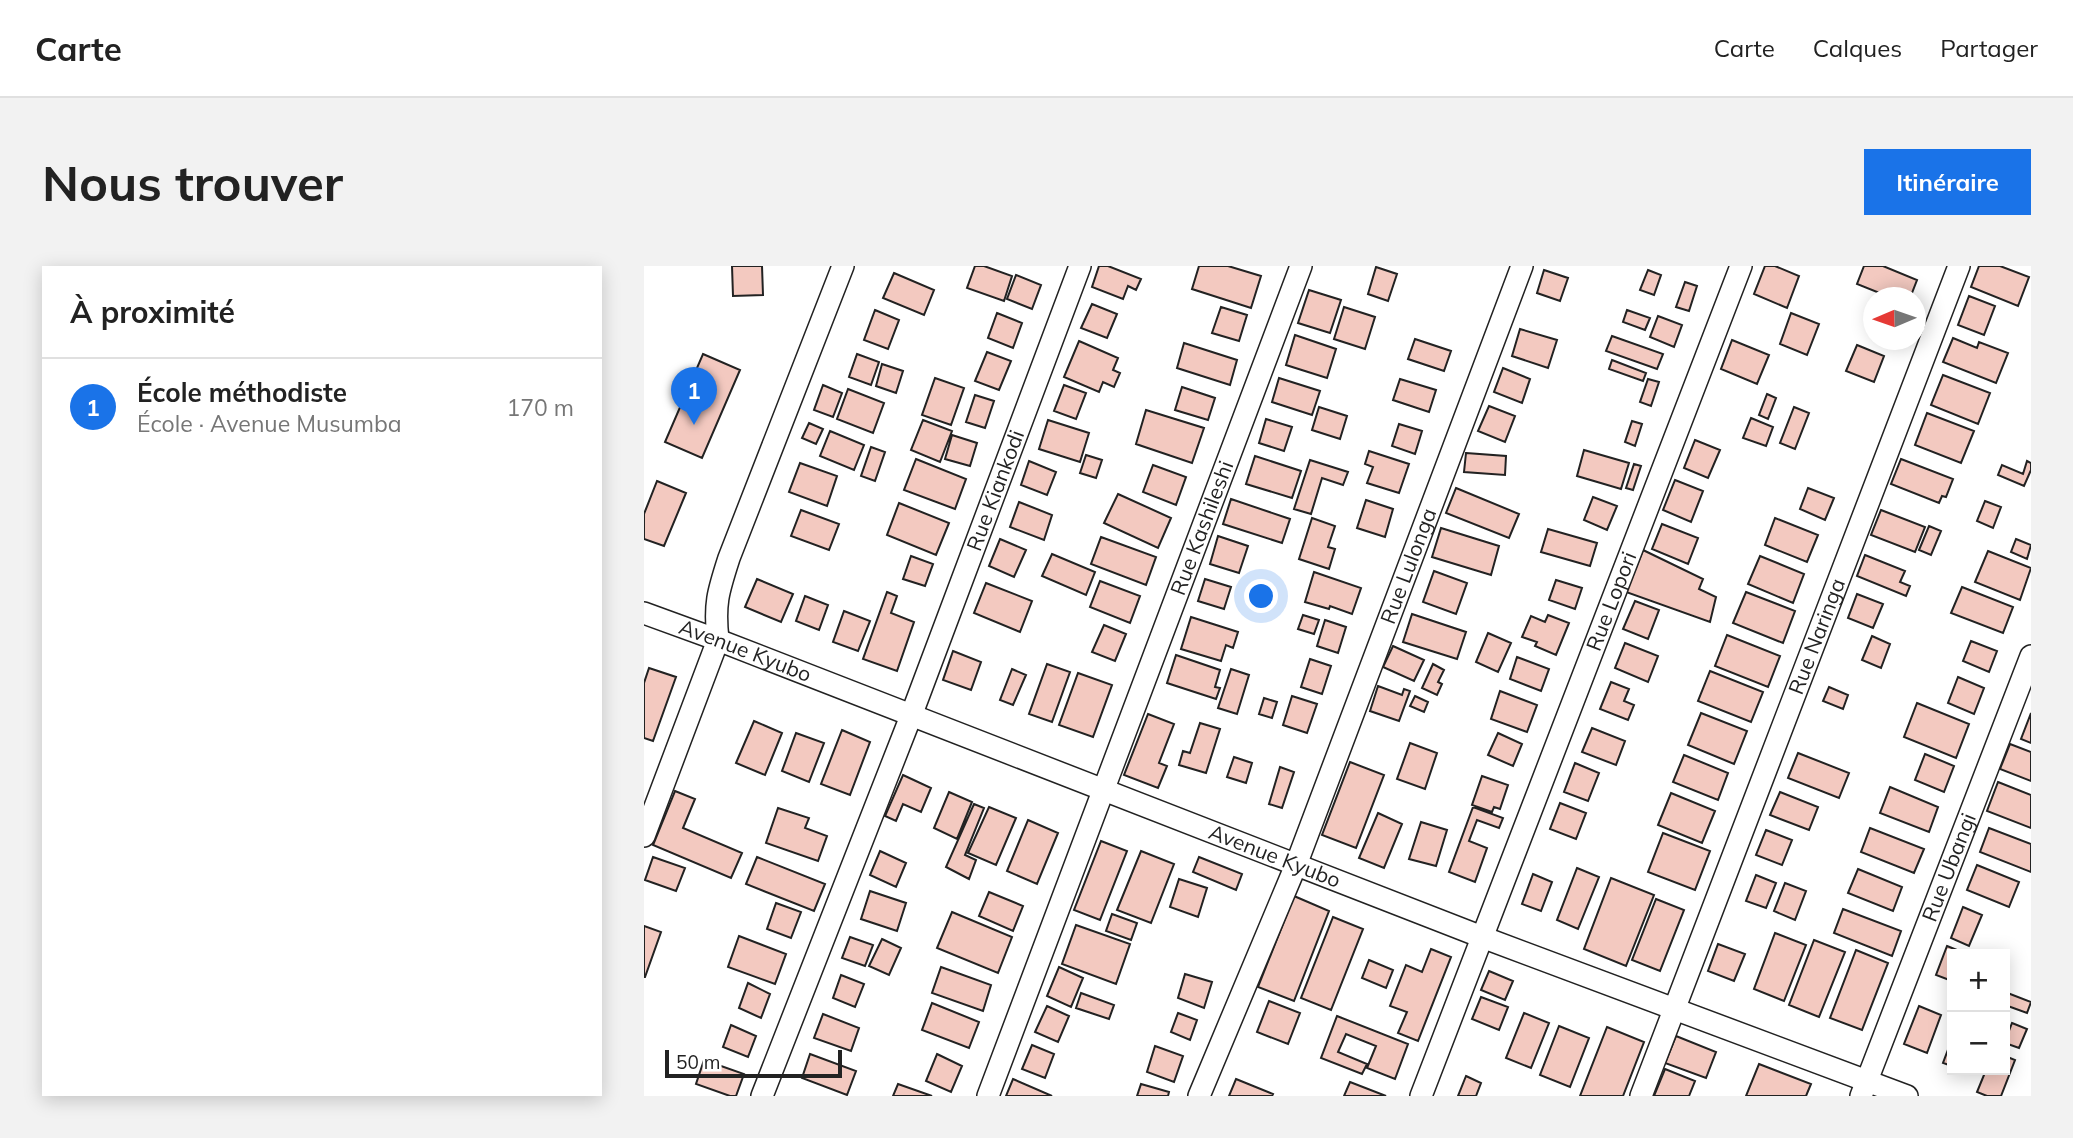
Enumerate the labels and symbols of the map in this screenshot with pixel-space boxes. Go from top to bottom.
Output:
north arrow [1863,287,1926,350]
pin: 1 [671,367,717,425]
street label: Rue Kiankodi [960,426,1029,554]
street label: Rue Kashileshi [1164,457,1238,598]
street label: Rue Lulonga [1374,504,1441,627]
street label: Rue Lopori [1580,548,1642,654]
street label: Rue Naringa [1782,575,1850,698]
your location [1244,579,1278,613]
street label: Avenue Kyubo [676,613,815,687]
street label: Rue Ubangi [1916,809,1981,925]
street label: Avenue Kyubo [1205,818,1345,893]
scale bar [665,1047,842,1079]

